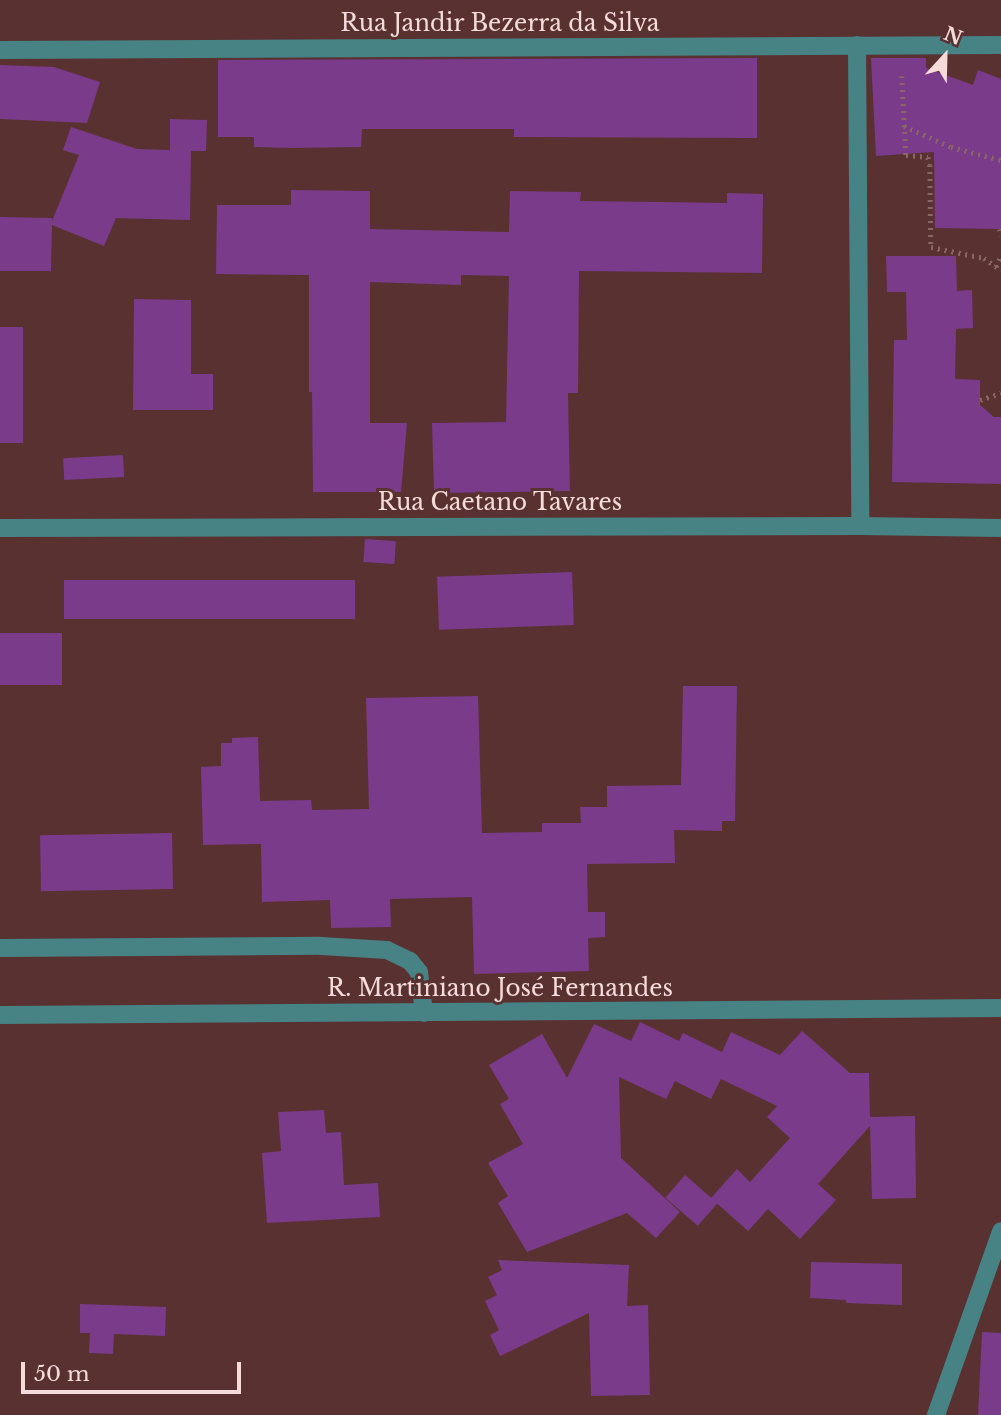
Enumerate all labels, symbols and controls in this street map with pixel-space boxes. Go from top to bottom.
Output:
street label: Rua Jandir Bezerra da Silva [340,9,660,37]
north arrow [910,21,980,91]
text: N [940,22,966,50]
street label: Rua Caetano Tavares [377,488,623,516]
street label: R. Martiniano José Fernandes [327,974,673,1002]
scale bar [24,1348,245,1392]
text: 50 m [34,1361,89,1387]

